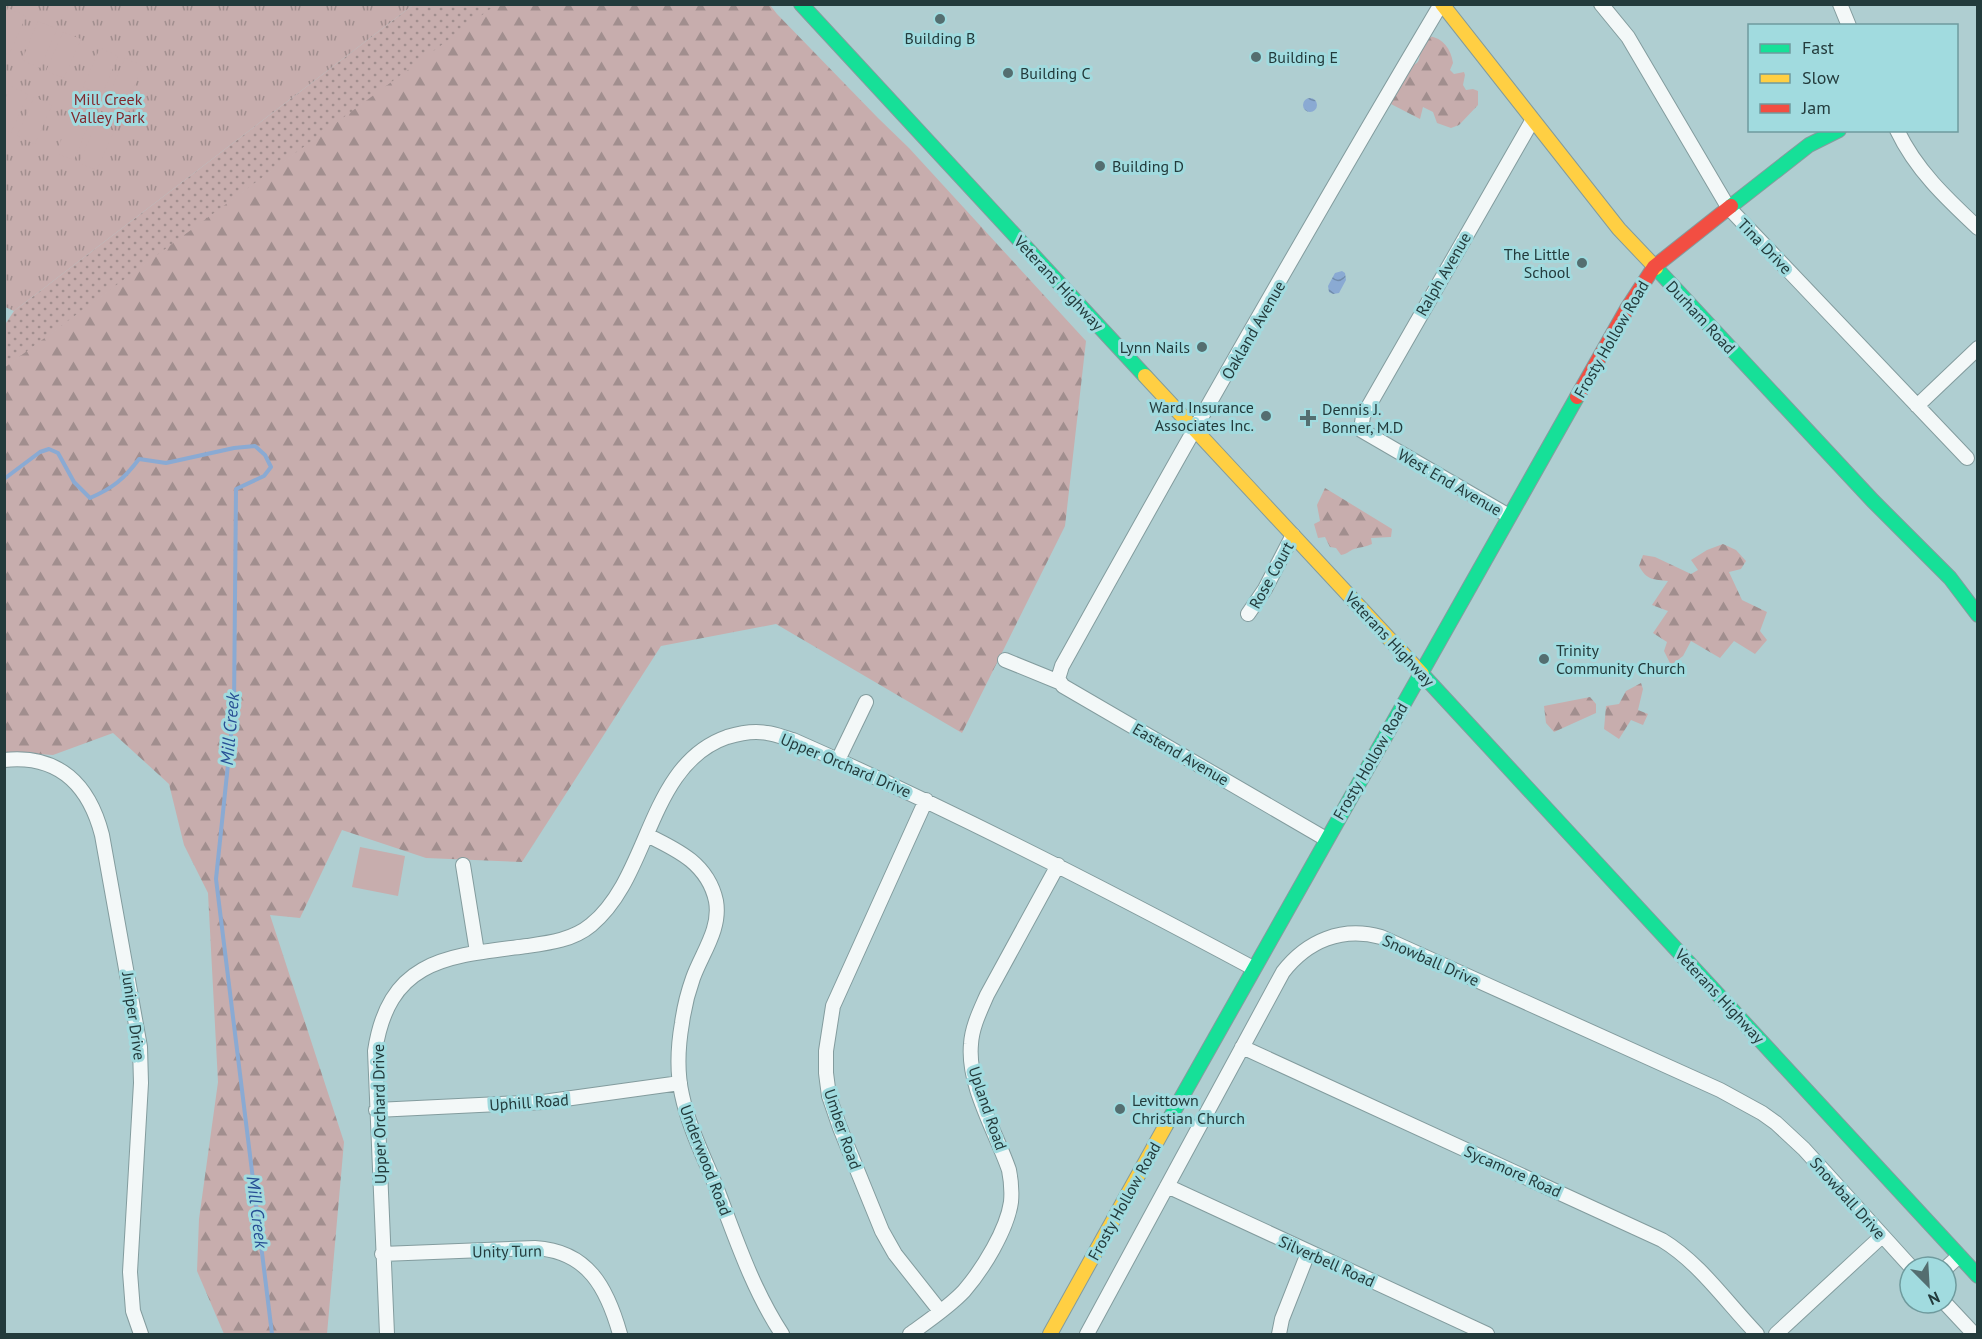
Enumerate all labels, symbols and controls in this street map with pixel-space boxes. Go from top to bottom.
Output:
marker: Building B [933,12,947,26]
legend [1748,24,1958,132]
place label: Building B [905,28,975,48]
text: Fast [1802,36,1834,59]
place label: Building E [1268,47,1338,67]
marker: Building E [1249,50,1263,64]
place label: Building C [1020,63,1091,83]
marker: Building C [1001,66,1015,80]
text: Slow [1802,66,1840,89]
park label: Mill Creek Valley Park [70,89,145,127]
text: Jam [1801,96,1831,119]
place label: Building D [1112,156,1184,176]
marker: Building D [1093,159,1107,173]
street label: Tina Drive [1733,214,1797,278]
street label: Ralph Avenue [1411,229,1475,319]
street label: Veterans Highway [1009,231,1108,335]
place label: The Little School [1504,244,1570,282]
marker: The Little School [1575,256,1589,270]
street label: Durham Road [1662,276,1740,358]
street label: Oakland Avenue [1217,277,1289,383]
street label: Frosty Hollow Road [1569,277,1653,401]
place label: Lynn Nails [1120,337,1190,357]
marker: Lynn Nails [1195,340,1209,354]
place label: Ward Insurance Associates Inc. [1149,397,1254,435]
place label: Dennis J. Bonner, M.D [1322,399,1403,437]
marker: Ward Insurance Associates Inc. [1259,409,1273,423]
marker: Dennis J. Bonner, M.D [1299,409,1317,427]
street label: West End Avenue [1394,444,1506,520]
street label: Rose Court [1244,537,1298,612]
street label: Veterans Highway [1340,587,1439,691]
place label: Trinity Community Church [1556,640,1685,678]
marker: Trinity Community Church [1537,652,1551,666]
water label: Mill Creek [215,691,244,766]
street label: Frosty Hollow Road [1328,699,1412,823]
street label: Eastend Avenue [1129,718,1233,790]
street label: Upper Orchard Drive [778,728,914,802]
street label: Snowball Drive [1380,930,1482,990]
street label: Veterans Highway [1670,944,1769,1048]
street label: Juniper Drive [118,970,150,1061]
street label: Upper Orchard Drive [368,1044,390,1184]
street label: Upland Road [964,1064,1012,1152]
street label: Umber Road [820,1086,866,1172]
street label: Uphill Road [489,1089,569,1115]
place label: Levittown Christian Church [1132,1090,1245,1128]
street label: Underwood Road [676,1102,736,1218]
marker: Levittown Christian Church [1113,1102,1127,1116]
street label: Frosty Hollow Road [1083,1138,1165,1264]
street label: Sycamore Road [1461,1141,1565,1201]
street label: Snowball Drive [1806,1153,1890,1243]
water label: Mill Creek [242,1174,273,1250]
street label: Silverbell Road [1276,1231,1378,1291]
street label: Unity Turn [472,1240,542,1262]
north arrow [1898,1255,1958,1315]
text: N [1925,1287,1943,1310]

